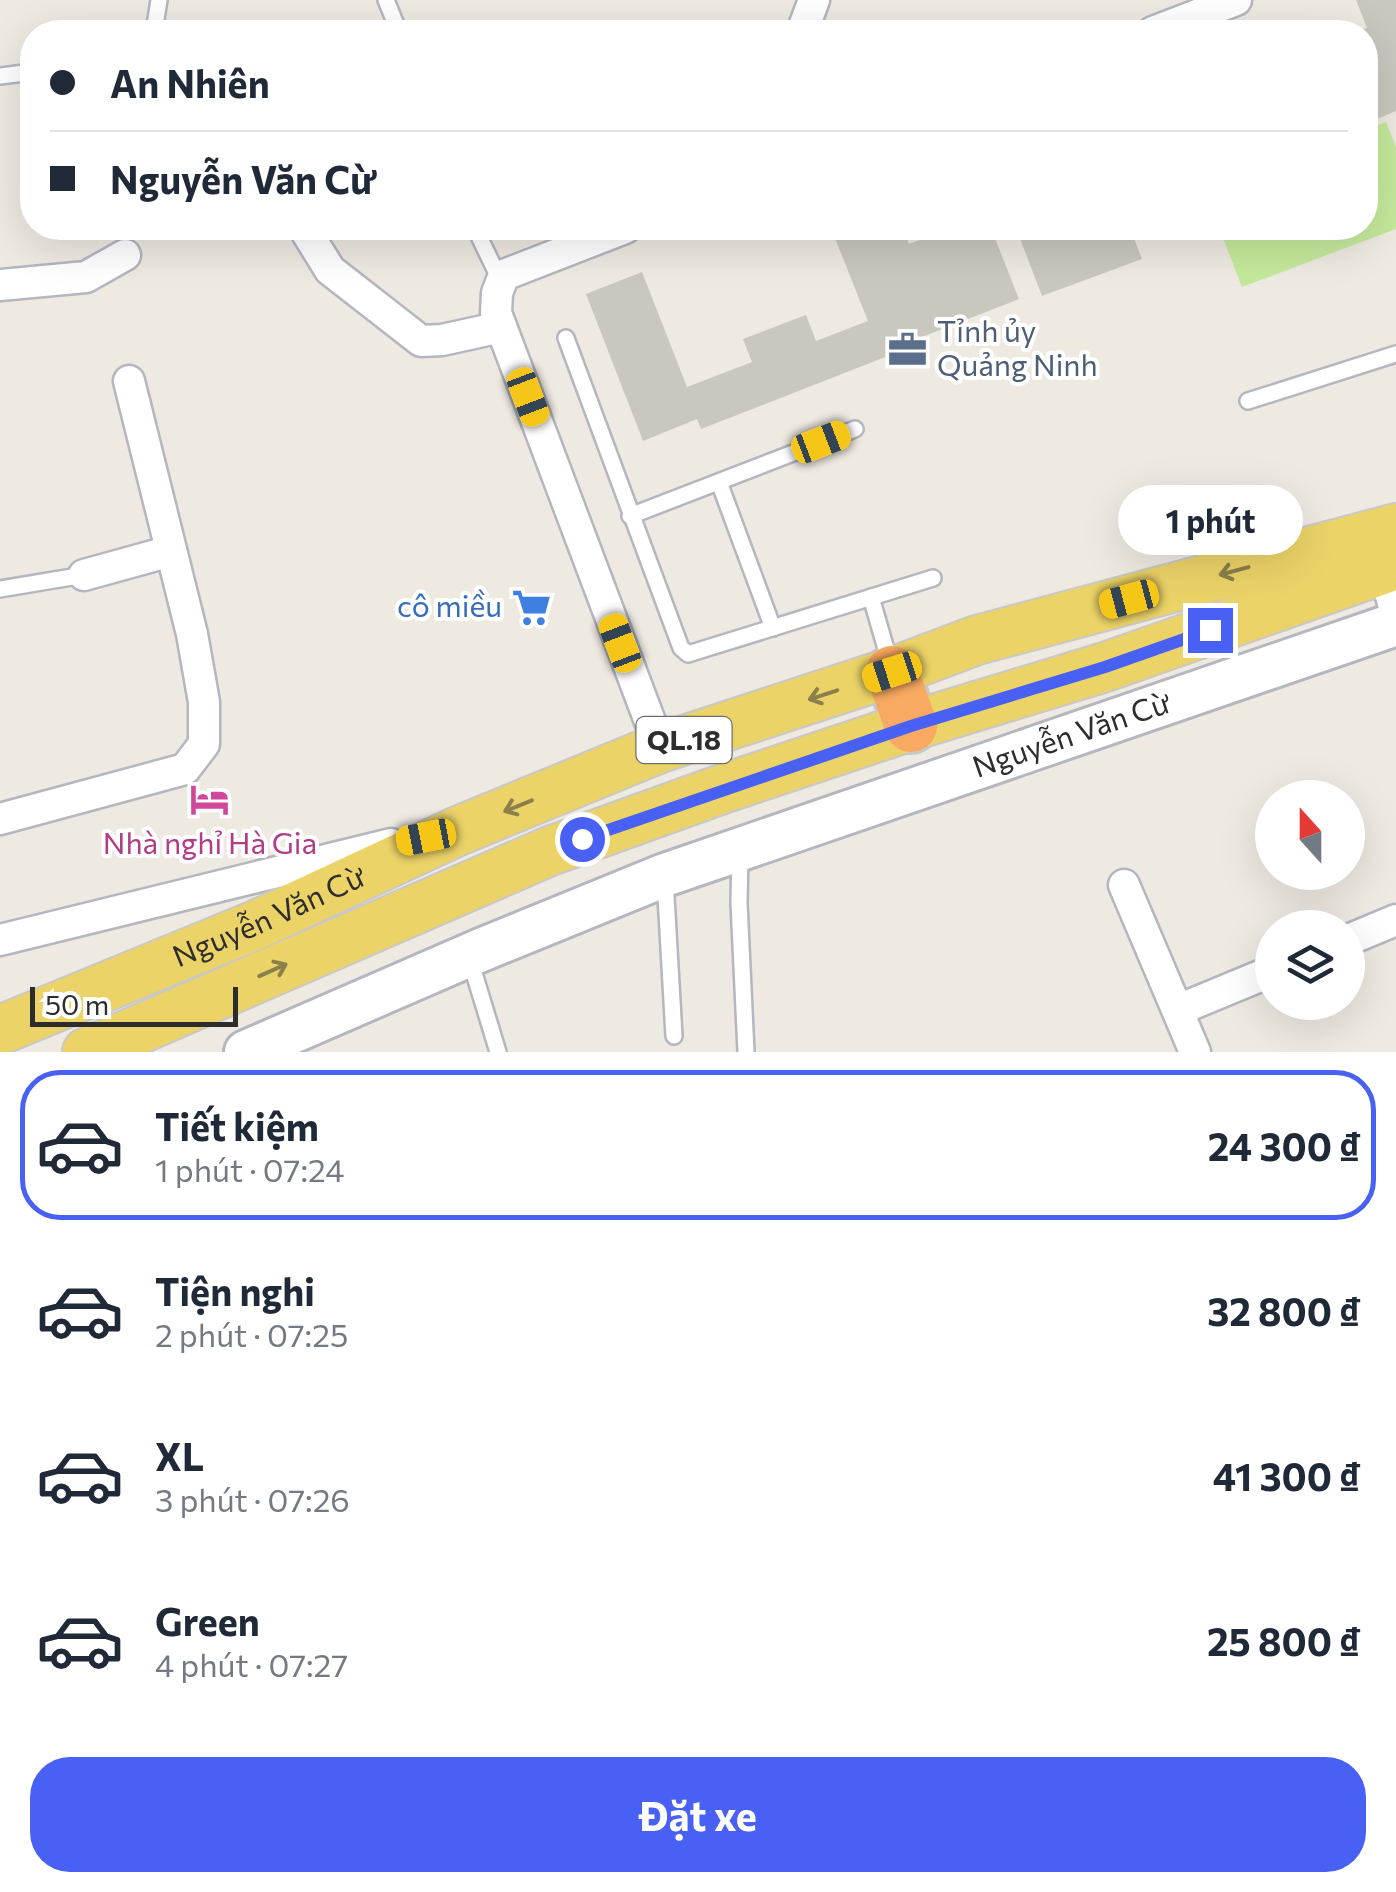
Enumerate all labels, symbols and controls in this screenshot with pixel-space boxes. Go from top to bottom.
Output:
text: An Nhiên [110,59,270,106]
text: Nguyễn Văn Cừ [110,155,377,202]
place label: Tỉnh ủy Quảng Ninh [937,311,1098,382]
office icon: Tỉnh ủy Quảng Ninh [886,328,928,370]
car [503,364,553,430]
car [788,417,854,467]
callout: 1 phút [1118,485,1302,555]
text: 1 phút [1166,500,1255,540]
one-way arrow [1219,562,1250,581]
car [1096,577,1162,621]
place label: cô miều [397,586,502,623]
supermarket icon: cô miều [511,586,553,628]
route end [1188,608,1233,653]
car [595,610,645,676]
car [859,648,925,696]
street label: Nguyễn Văn Cừ [967,682,1176,784]
one-way arrow [807,687,839,705]
road number: QL.18 [636,717,732,763]
hotel icon: Nhà nghỉ Hà Gia [189,779,231,821]
north arrow [1255,780,1365,890]
map controls [1255,780,1365,1020]
one-way arrow [503,799,534,817]
car [394,817,458,857]
route start [560,817,605,862]
place label: Nhà nghỉ Hà Gia [103,823,317,860]
street label: Nguyễn Văn Cừ [167,856,371,973]
button: layers [1255,910,1365,1020]
one-way arrow [257,960,288,978]
scale bar [30,982,238,1026]
text: 50 m [45,987,109,1021]
icon: car [35,1100,125,1190]
text: Tiết kiệm [155,1102,319,1149]
text: 24 300 ₫ [1208,1122,1361,1169]
text: 1 phút · 07:24 [155,1149,344,1189]
icon: car [35,1265,125,1355]
text: Tiện nghi [155,1267,315,1314]
text: 32 800 ₫ [1207,1287,1361,1334]
text: 2 phút · 07:25 [155,1314,348,1354]
icon: car [35,1430,125,1520]
text: XL [155,1432,204,1479]
text: 41 300 ₫ [1213,1452,1361,1499]
text: 3 phút · 07:26 [155,1479,350,1519]
icon: car [35,1595,125,1685]
text: Green [155,1597,260,1644]
text: 25 800 ₫ [1207,1617,1361,1664]
text: 4 phút · 07:27 [155,1644,348,1684]
button: Đặt xe [30,1757,1366,1872]

